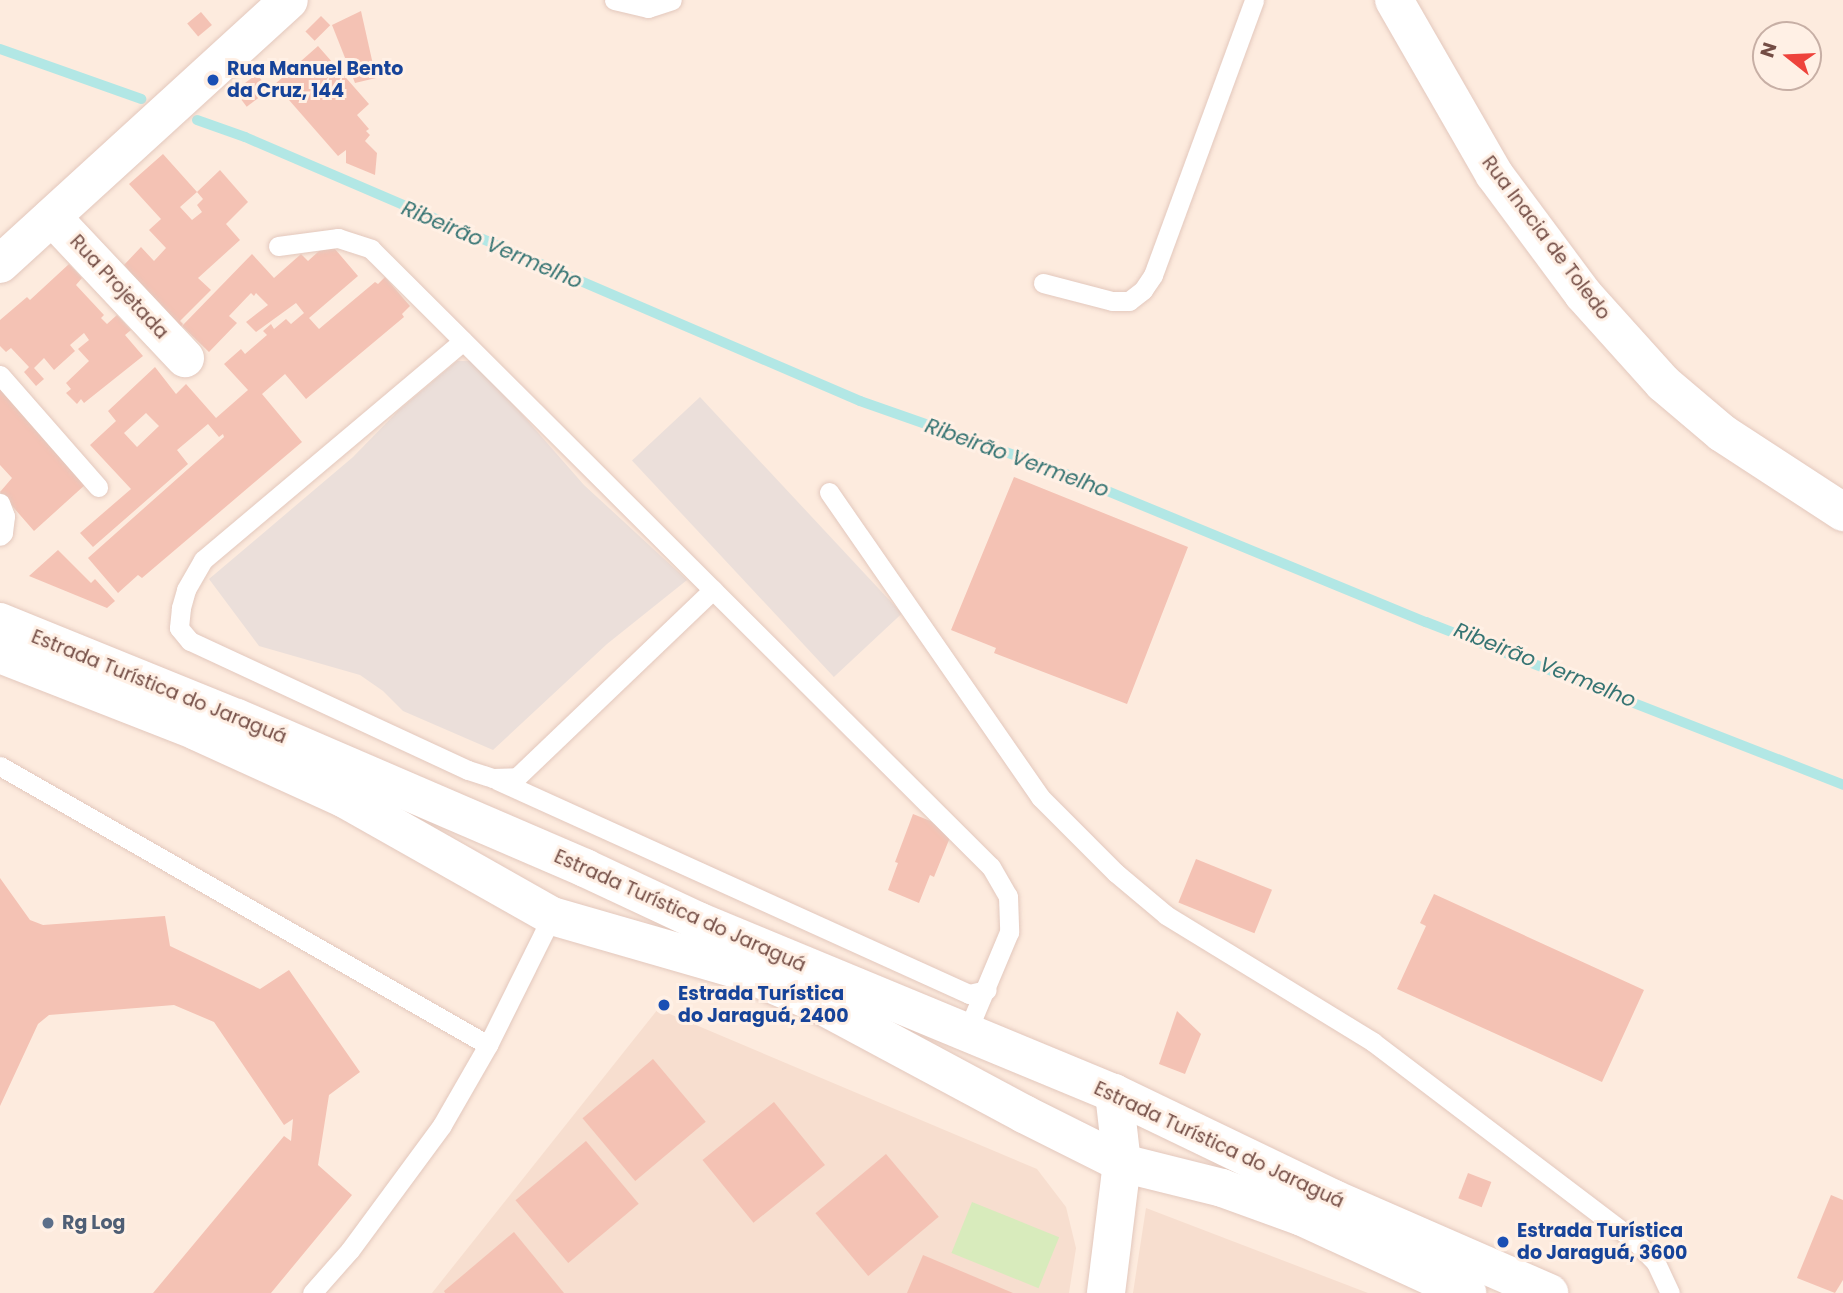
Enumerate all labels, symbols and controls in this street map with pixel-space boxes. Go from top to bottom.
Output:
north arrow [1752,21,1822,91]
text: N [1753,39,1784,61]
place label: Rua Manuel Bento da Cruz, 144 [227,58,403,102]
marker: Rua Manuel Bento da Cruz, 144 [205,72,221,88]
street label: Rua Inacia de Toledo [1477,152,1615,324]
water label: Ribeirão Vermelho [398,196,586,294]
street label: Rua Projetada [65,230,173,344]
water label: Ribeirão Vermelho [922,413,1112,503]
water label: Ribeirão Vermelho [1450,617,1640,713]
street label: Estrada Turística do Jaraguá [28,625,290,749]
street label: Estrada Turística do Jaraguá [551,845,809,977]
place label: Estrada Turística do Jaraguá, 2400 [678,983,849,1027]
marker: Estrada Turística do Jaraguá, 2400 [656,997,672,1013]
street label: Estrada Turística do Jaraguá [1090,1077,1348,1213]
place label: Rg Log [62,1212,125,1234]
marker: Rg Log [40,1215,56,1231]
place label: Estrada Turística do Jaraguá, 3600 [1517,1220,1687,1264]
marker: Estrada Turística do Jaraguá, 3600 [1495,1234,1511,1250]

